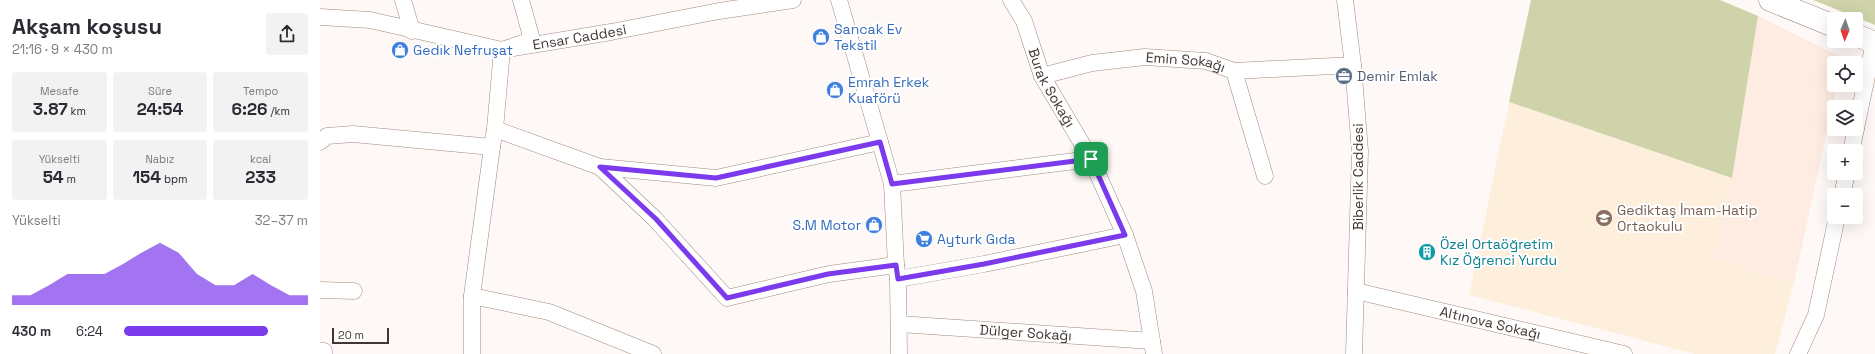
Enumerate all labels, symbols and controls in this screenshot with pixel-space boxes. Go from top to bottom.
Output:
text: Akşam koşusu [12,12,162,40]
north arrow [1827,12,1863,48]
map controls [1827,12,1863,224]
button: share [266,13,308,55]
street label: Ensar Caddesi [531,20,628,54]
place label: Sancak Ev Tekstil [834,20,903,54]
shop icon: Sancak Ev Tekstil [811,27,831,47]
shop icon: Gedık Nefruşat [390,40,410,60]
text: 21:16 · 9 × 430 m [12,41,113,58]
place label: Gedık Nefruşat [413,41,513,59]
street label: Burak Sokağı [1024,46,1079,130]
street label: Emin Sokağı [1145,48,1228,76]
button: locate [1827,56,1863,92]
office icon: Demir Emlak [1334,66,1354,86]
place label: Demir Emlak [1357,67,1438,85]
place label: Emrah Erkek Kuaförü [848,73,930,107]
shop icon: Emrah Erkek Kuaförü [825,80,845,100]
text: Mesafe [40,84,79,98]
text: Süre [148,84,172,98]
text: Tempo [243,84,278,98]
text: 3.87 [33,98,68,120]
text: 24:54 [137,98,183,120]
text: 6:26 [231,98,268,120]
button: layers [1827,100,1863,136]
text: km [68,104,86,118]
text: /km [268,104,290,118]
street label: Biberlik Caddesi [1349,123,1367,231]
pin [1074,142,1108,176]
button: + [1827,144,1863,180]
icon: arrive [1080,148,1102,170]
text: Yükselti [39,152,80,166]
text: Nabız [145,152,175,166]
text: kcal [250,152,271,166]
text: 54 [43,166,64,188]
text: 154 [132,166,161,188]
text: 233 [245,166,276,188]
text: m [64,172,76,186]
text: bpm [161,172,188,186]
button: − [1827,188,1863,224]
place label: Gediktaş İmam-Hatip Ortaokulu [1617,201,1757,235]
school or university icon: Gediktaş İmam-Hatip Ortaokulu [1594,208,1614,228]
text: Yükselti [12,212,61,229]
text: 32–37 m [255,212,308,229]
shop icon: S.M Motor [864,215,884,235]
place label: S.M Motor [793,216,861,234]
supermarket icon: Ayturk Gıda [914,229,934,249]
place label: Ayturk Gıda [937,230,1016,248]
place label: Özel Ortaöğretim Kız Öğrenci Yurdu [1440,235,1557,269]
building icon: Özel Ortaöğretim Kız Öğrenci Yurdu [1417,242,1437,262]
street label: Altınova Sokağı [1438,302,1543,343]
street label: Dülger Sokağı [979,320,1072,345]
text: 430 m [12,323,51,340]
text: 6:24 [76,323,103,340]
scale bar [332,326,389,345]
text: 20 m [338,328,364,342]

